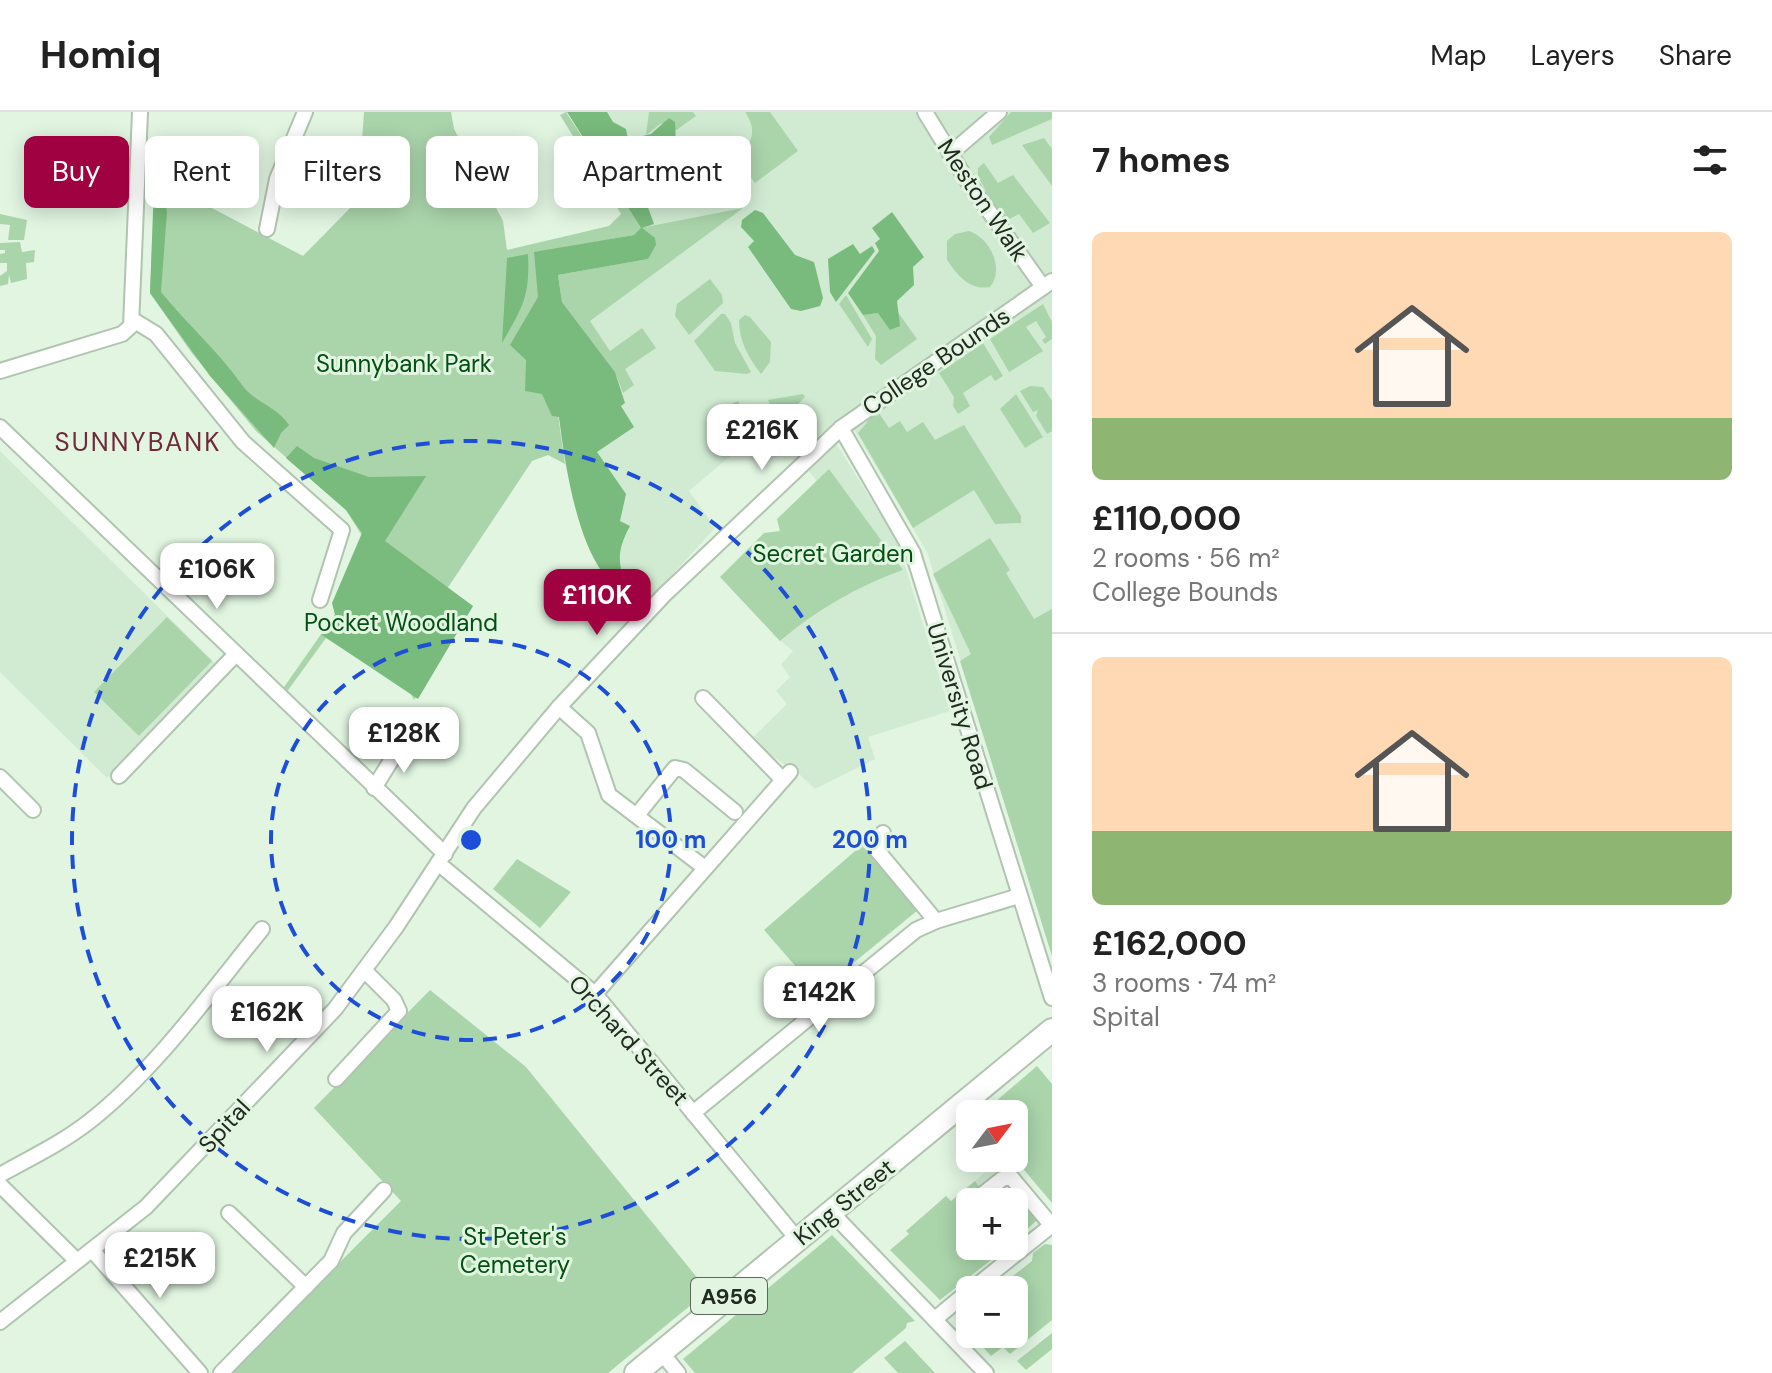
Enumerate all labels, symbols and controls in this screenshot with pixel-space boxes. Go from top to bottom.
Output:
text: Homiq [40,30,161,80]
text: Map [1430,37,1487,74]
text: Layers [1531,37,1615,74]
text: Share [1659,37,1732,74]
street label: Meston Walk [931,133,1035,267]
chip: Buy [24,136,129,208]
chip: Rent [145,136,259,208]
chip: Filters [275,136,410,208]
chip: New [426,136,538,208]
chip: Apartment [554,136,751,208]
text: 7 homes [1092,138,1231,183]
icon: filters [1688,138,1732,182]
icon: home [1340,284,1484,428]
street label: College Bounds [856,300,1016,422]
park label: Sunnybank Park [316,348,492,379]
pin: £216K [706,404,818,472]
text: £216K [725,413,799,447]
district label: SUNNYBANK [55,425,221,459]
text: £110,000 [1092,496,1241,541]
park label: Secret Garden [753,538,913,569]
text: 2 rooms · 56 m² [1092,541,1280,575]
pin: £106K [161,543,273,611]
text: £106K [178,552,256,586]
pin: £110K [541,569,653,637]
text: College Bounds [1092,575,1278,609]
text: £110K [562,578,632,612]
park label: Pocket Woodland [304,607,498,638]
street label: University Road [920,619,1000,793]
pin: £128K [348,707,460,775]
icon: home [1340,709,1484,853]
text: £128K [367,716,441,750]
text: 100 m [636,824,706,855]
text: 200 m [832,824,908,855]
centre of rings [457,826,485,854]
text: £162,000 [1092,921,1247,966]
pin: £142K [763,966,875,1034]
text: 3 rooms · 74 m² [1092,966,1276,1000]
street label: Orchard Street [562,968,696,1112]
text: £142K [782,975,856,1009]
pin: £162K [211,986,323,1054]
text: £162K [230,995,304,1029]
text: Spital [1092,1000,1160,1034]
street label: Spital [191,1093,257,1159]
north arrow [956,1100,1028,1172]
map controls [956,1100,1028,1348]
street label: King Street [787,1152,901,1252]
button: + [956,1188,1028,1260]
park label: St Peter's Cemetery [460,1221,570,1280]
pin: £215K [104,1232,216,1300]
text: £215K [123,1241,197,1275]
button: − [956,1276,1028,1348]
road number: A956 [691,1278,767,1314]

